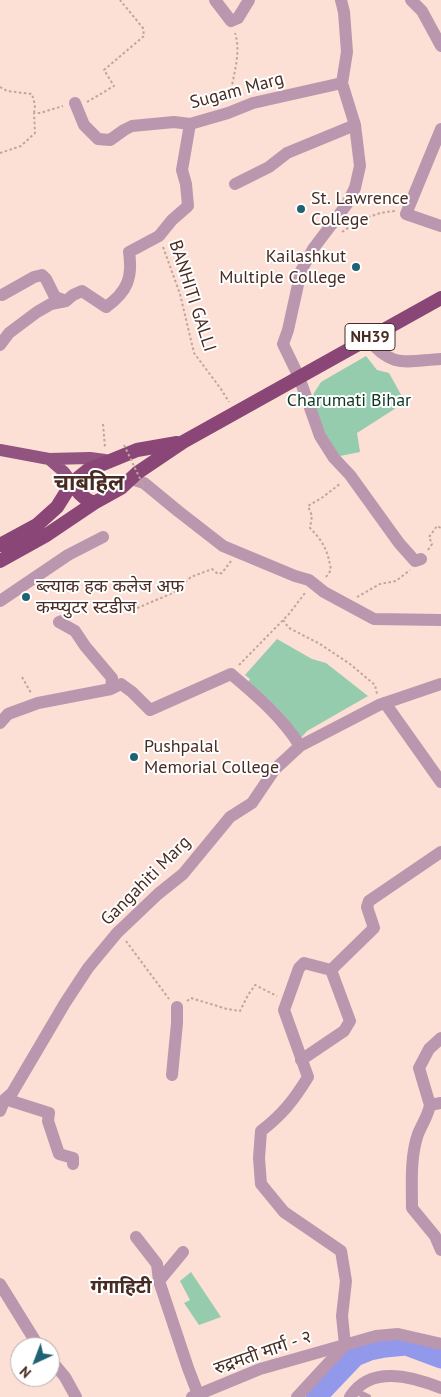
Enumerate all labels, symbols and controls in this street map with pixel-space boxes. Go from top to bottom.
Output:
street label: Sugam Marg [188,68,286,114]
place label: St. Lawrence College [311,188,409,230]
marker: St. Lawrence College [295,203,307,215]
street label: BANHITI GALLI [164,238,220,354]
place label: Kailashkut Multiple College [219,246,346,288]
marker: Kailashkut Multiple College [350,261,362,273]
road number: NH39 [345,324,395,351]
park label: Charumati Bihar [287,390,411,412]
district label: चाबहिल [54,471,124,497]
place label: ब्ल्याक हक कलेज अफ कम्प्युटर स्टडीज [36,576,184,618]
marker: ब्ल्याक हक कलेज अफ कम्प्युटर स्टडीज [20,591,32,603]
place label: Pushpalal Memorial College [144,736,279,779]
marker: Pushpalal Memorial College [128,751,140,763]
street label: Gangahiti Marg [97,832,195,930]
district label: गंगाहिटी [90,1277,152,1299]
street label: रुद्रमती मार्ग ‍- २ [211,1326,315,1380]
north arrow [10,1337,60,1387]
text: N [16,1363,35,1382]

